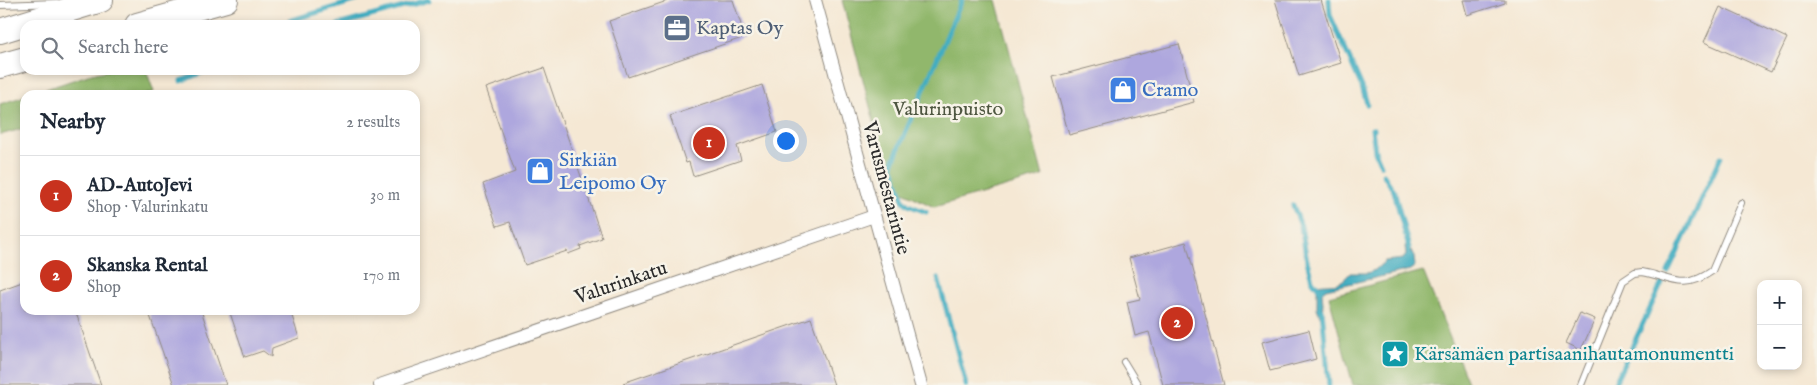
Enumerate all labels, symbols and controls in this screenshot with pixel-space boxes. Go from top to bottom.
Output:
office icon: Kaptas Oy [662,13,692,43]
place label: Kaptas Oy [696,16,783,41]
search box [20,20,420,75]
icon: search [38,34,66,62]
text: Search here [78,36,169,60]
shop icon: Cramo [1108,75,1138,105]
place label: Cramo [1142,78,1199,103]
park label: Valurinpuisto [892,97,1004,122]
text: Nearby [40,109,105,136]
text: 2 results [346,113,400,133]
street label: Varusmestarintie [856,118,916,257]
pin: 1 [693,124,725,162]
your location [773,128,799,154]
place label: Sirkiän Leipomo Oy [559,148,667,196]
shop icon: Sirkiän Leipomo Oy [525,156,555,186]
text: AD-AutoJevi [87,174,192,198]
text: 1 [53,186,59,206]
text: 30 m [370,186,400,206]
text: Shop · Valurinkatu [87,198,208,218]
text: Skanska Rental [87,254,208,278]
street label: Valurinkatu [571,256,671,311]
text: 2 [52,266,60,286]
text: 170 m [363,266,400,286]
text: Shop [87,278,121,298]
map controls [1757,280,1802,370]
button: + [1757,280,1802,325]
pin: 2 [1161,304,1193,342]
button: − [1757,325,1802,370]
place icon: Kärsämäen partisaanihautamonumentti [1380,339,1410,369]
place label: Kärsämäen partisaanihautamonumentti [1414,342,1734,367]

